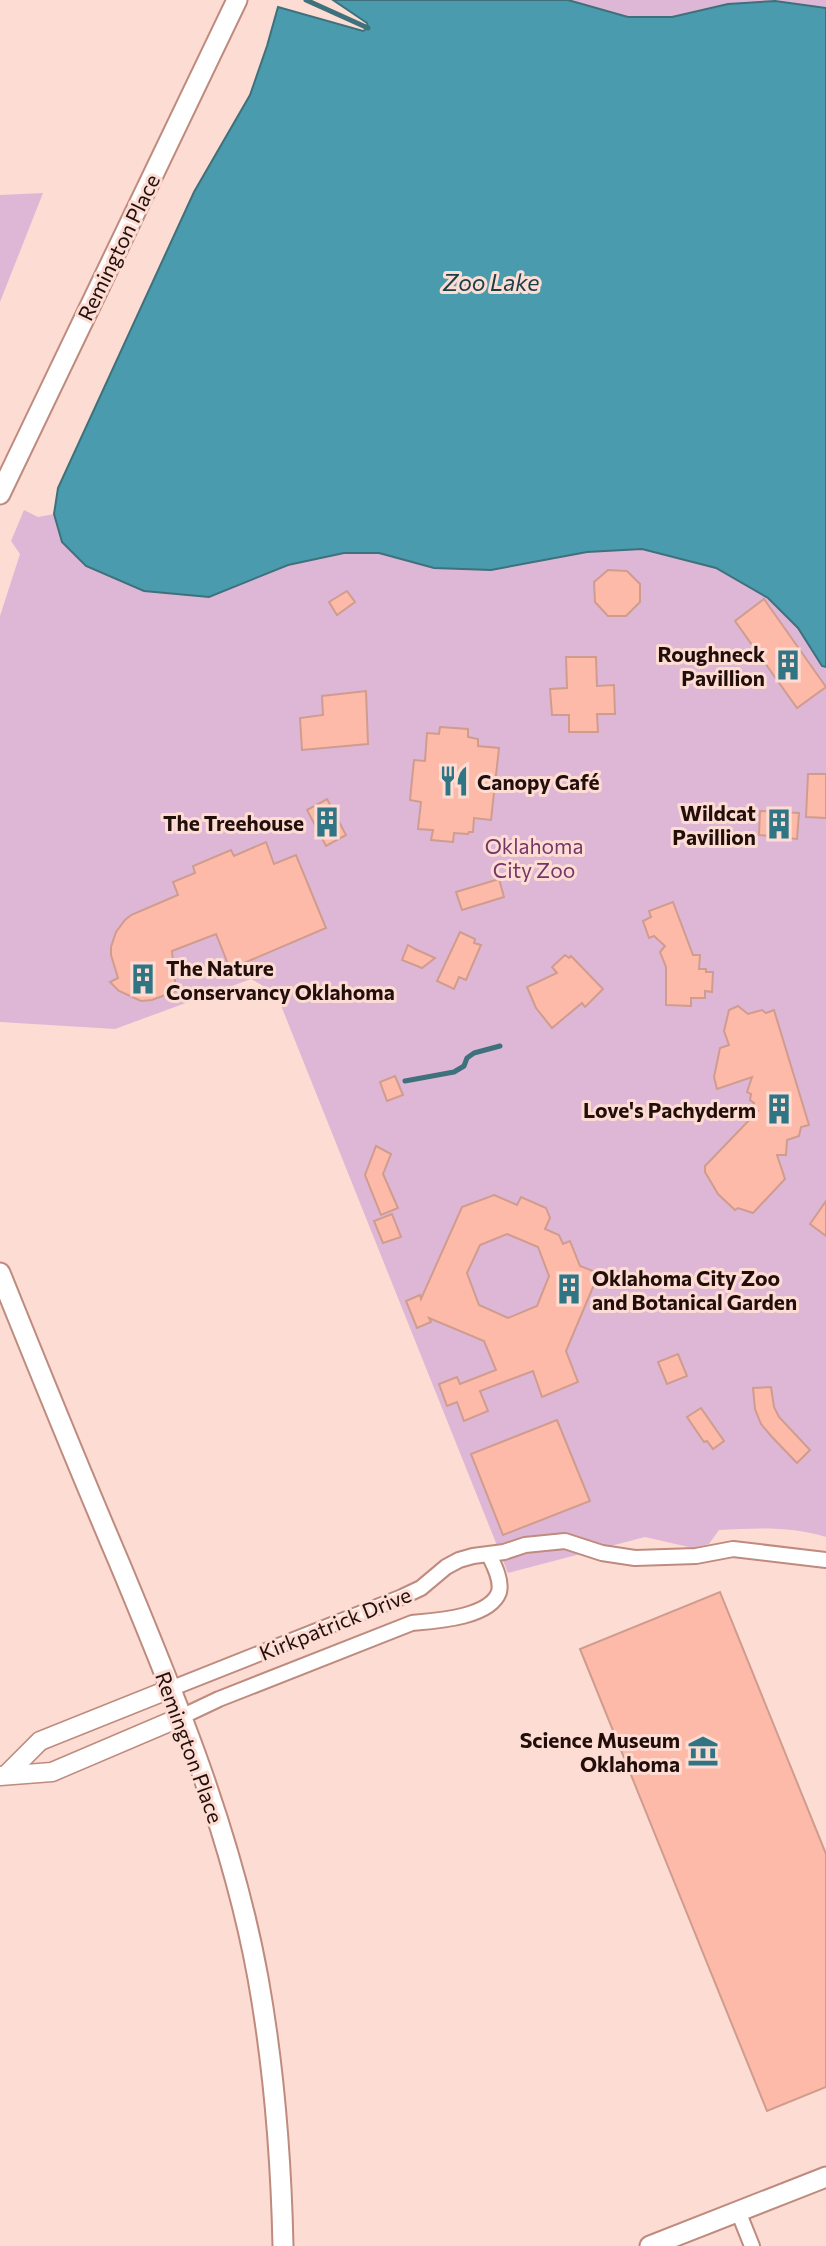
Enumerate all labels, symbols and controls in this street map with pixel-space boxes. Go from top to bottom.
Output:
street label: Remington Place [72,170,164,324]
water label: Zoo Lake [442,268,539,296]
place label: Roughneck Pavillion [658,641,765,690]
building icon: Roughneck Pavillion [771,648,805,682]
restaurant icon: Canopy Café [437,764,471,798]
place label: Canopy Café [477,769,599,794]
place label: Wildcat Pavillion [672,800,756,849]
building icon: The Treehouse [310,805,344,839]
building icon: Wildcat Pavillion [762,807,796,841]
place label: The Treehouse [163,810,304,835]
park label: Oklahoma City Zoo [485,833,583,882]
place label: The Nature Conservancy Oklahoma [166,955,395,1004]
building icon: The Nature Conservancy Oklahoma [126,962,160,996]
building icon: Love's Pachyderm [762,1092,796,1126]
place label: Love's Pachyderm [583,1097,756,1122]
place label: Oklahoma City Zoo and Botanical Garden [592,1265,797,1314]
building icon: Oklahoma City Zoo and Botanical Garden [552,1272,586,1306]
street label: Kirkpatrick Drive [255,1581,415,1665]
street label: Remington Place [151,1668,229,1826]
place label: Science Museum Oklahoma [520,1727,680,1776]
museum icon: Science Museum Oklahoma [686,1734,720,1768]

